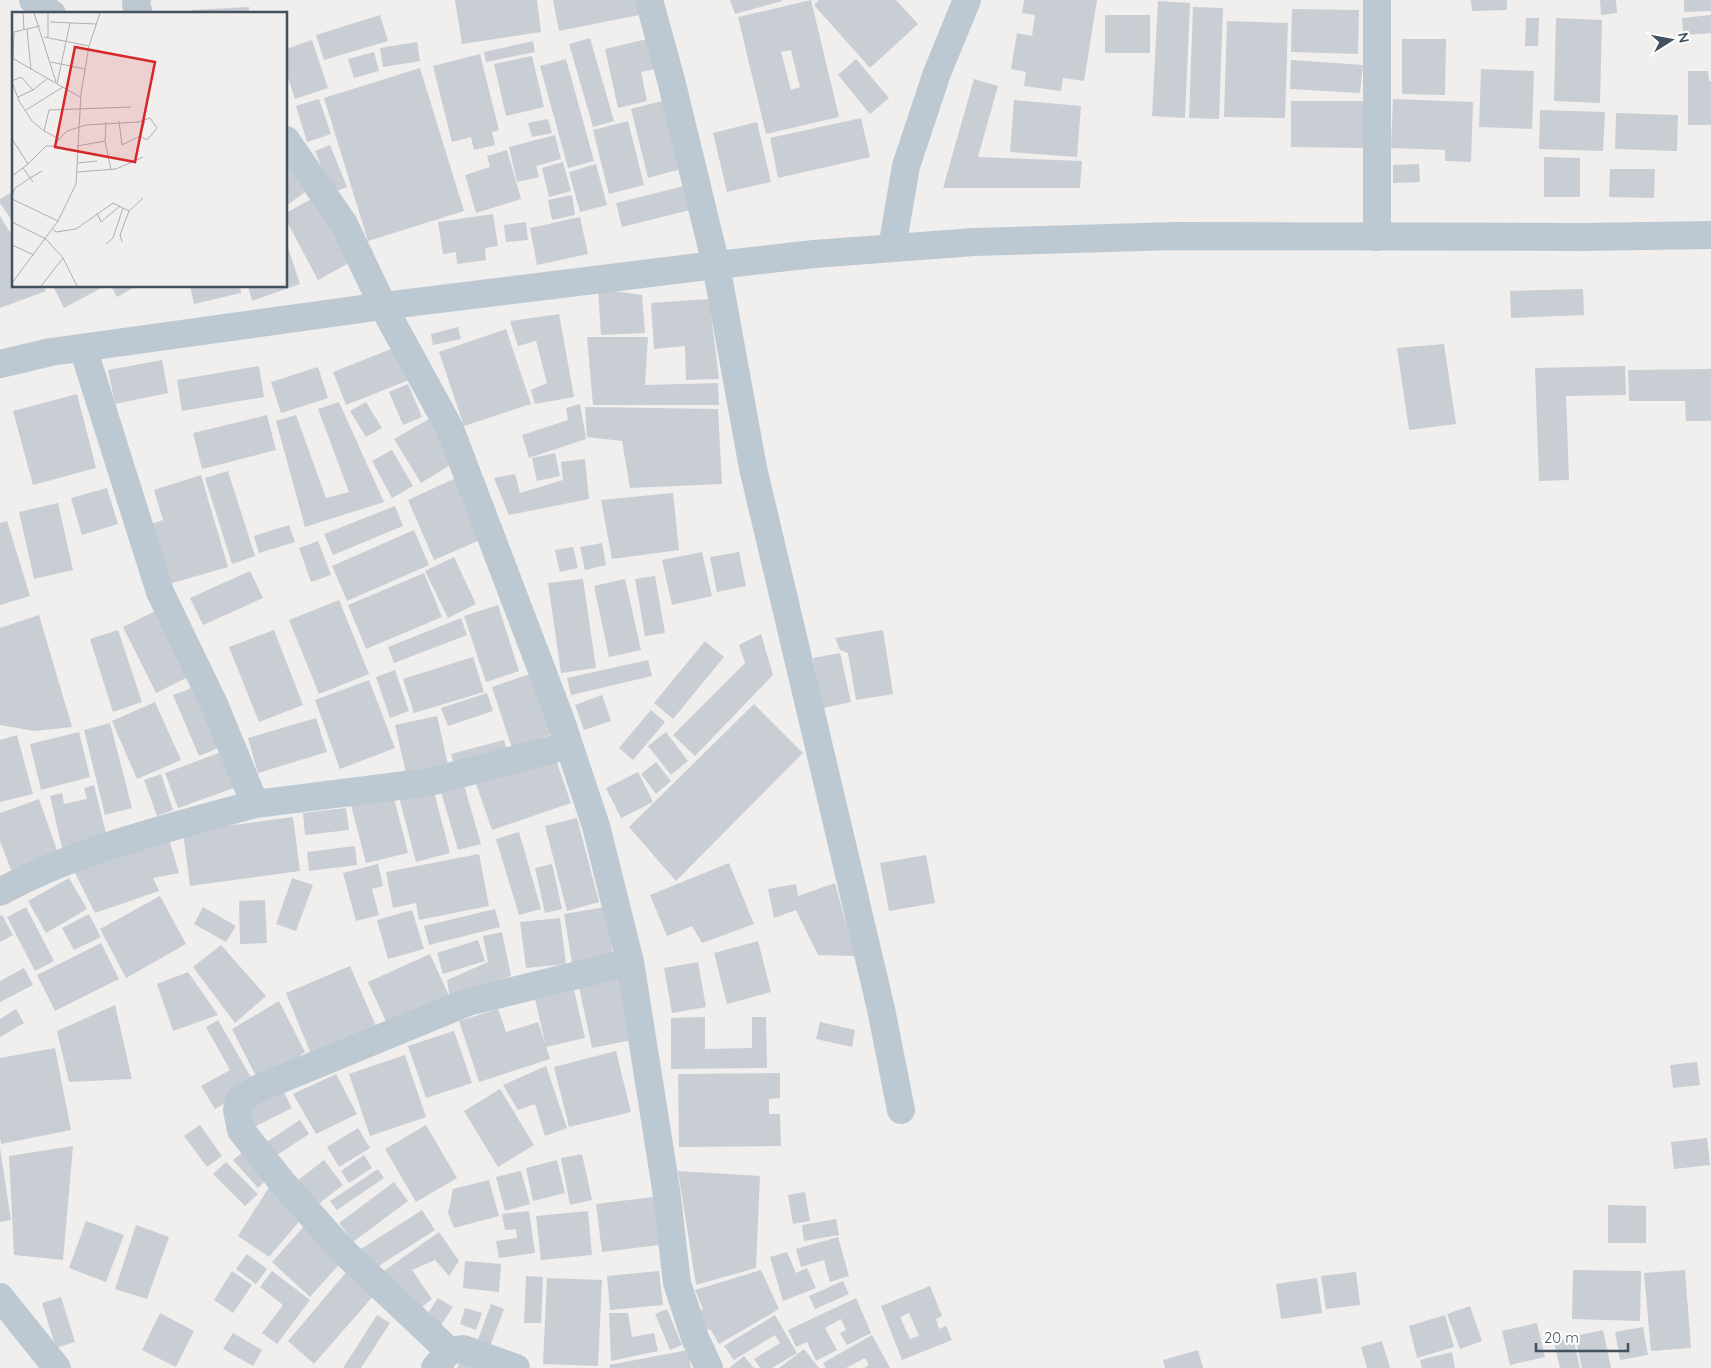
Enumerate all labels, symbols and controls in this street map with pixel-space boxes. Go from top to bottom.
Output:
inset map [12,12,288,288]
north arrow [1646,15,1696,65]
text: N [1674,31,1694,44]
scale bar [1536,1320,1628,1352]
text: 20 m [1544,1328,1579,1347]

